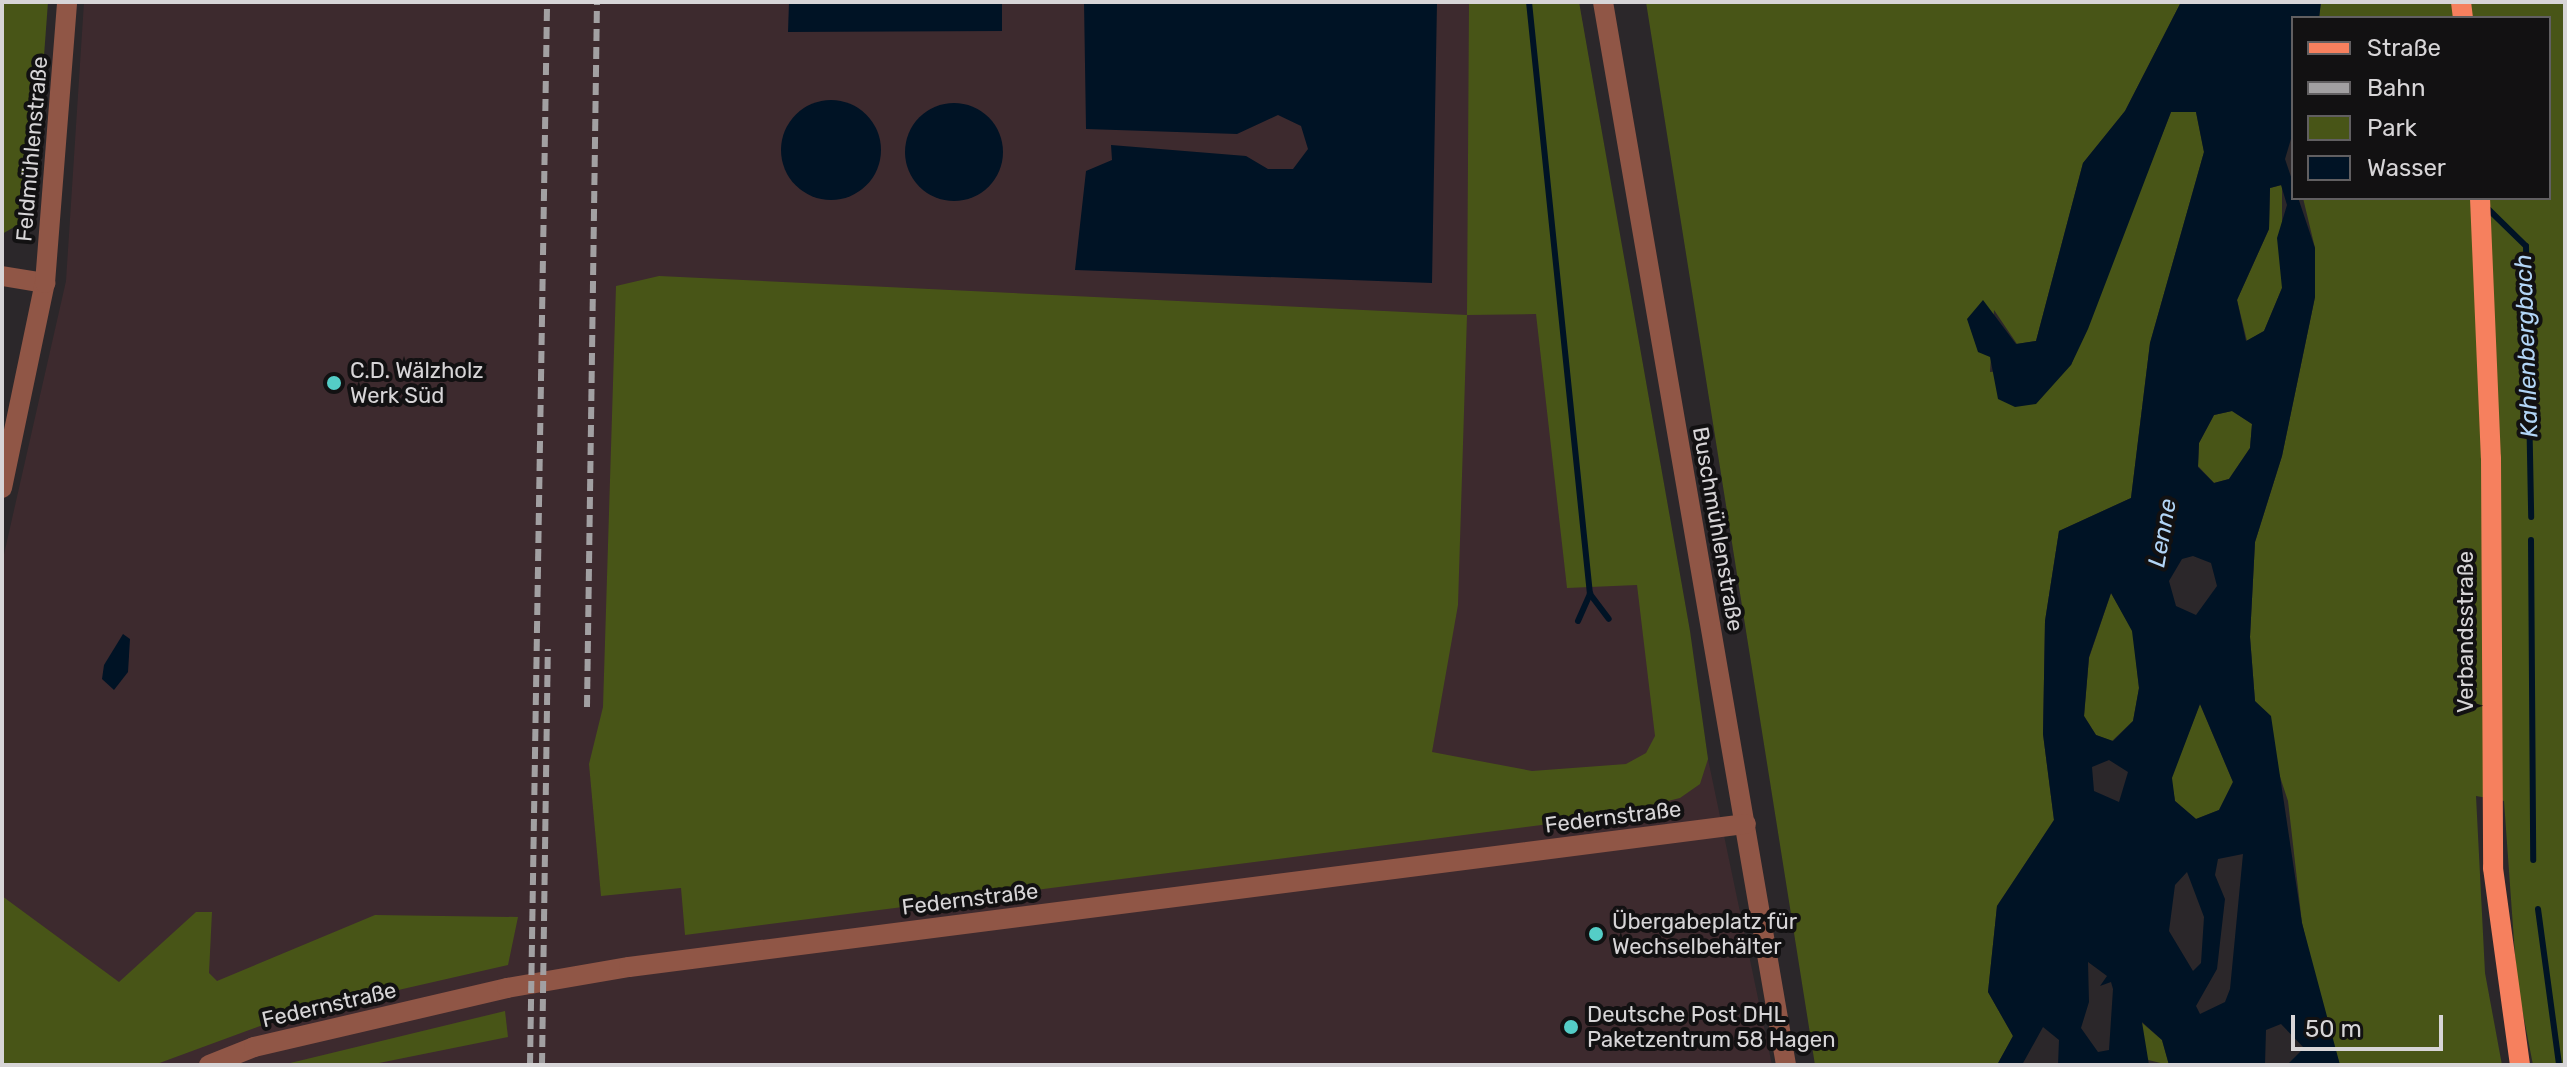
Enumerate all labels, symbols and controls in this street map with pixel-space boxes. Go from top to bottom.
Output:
legend [2291,16,2551,200]
text: Straße [2367,34,2441,62]
street label: Feldmühlenstraße [11,55,53,243]
text: Bahn [2367,74,2425,102]
text: Park [2367,114,2417,142]
text: Wasser [2367,154,2446,182]
water label: Kahlenbergbach [2509,254,2545,438]
place label: C.D. Wälzholz Werk Süd [350,357,484,408]
marker: C.D. Wälzholz Werk Süd [325,374,343,392]
street label: Buschmühlenstraße [1687,425,1749,633]
water label: Lenne [2143,497,2183,569]
street label: Verbandsstraße [2453,551,2479,713]
street label: Federnstraße [1543,796,1683,838]
street label: Federnstraße [900,878,1040,920]
place label: Übergabeplatz für Wechselbehälter [1612,908,1797,960]
marker: Übergabeplatz für Wechselbehälter [1587,925,1605,943]
street label: Federnstraße [259,977,399,1033]
scale bar [2295,999,2447,1049]
place label: Deutsche Post DHL Paketzentrum 58 Hagen [1587,1001,1836,1052]
text: 50 m [2305,1015,2362,1043]
marker: Deutsche Post DHL Paketzentrum 58 Hagen [1562,1018,1580,1036]

